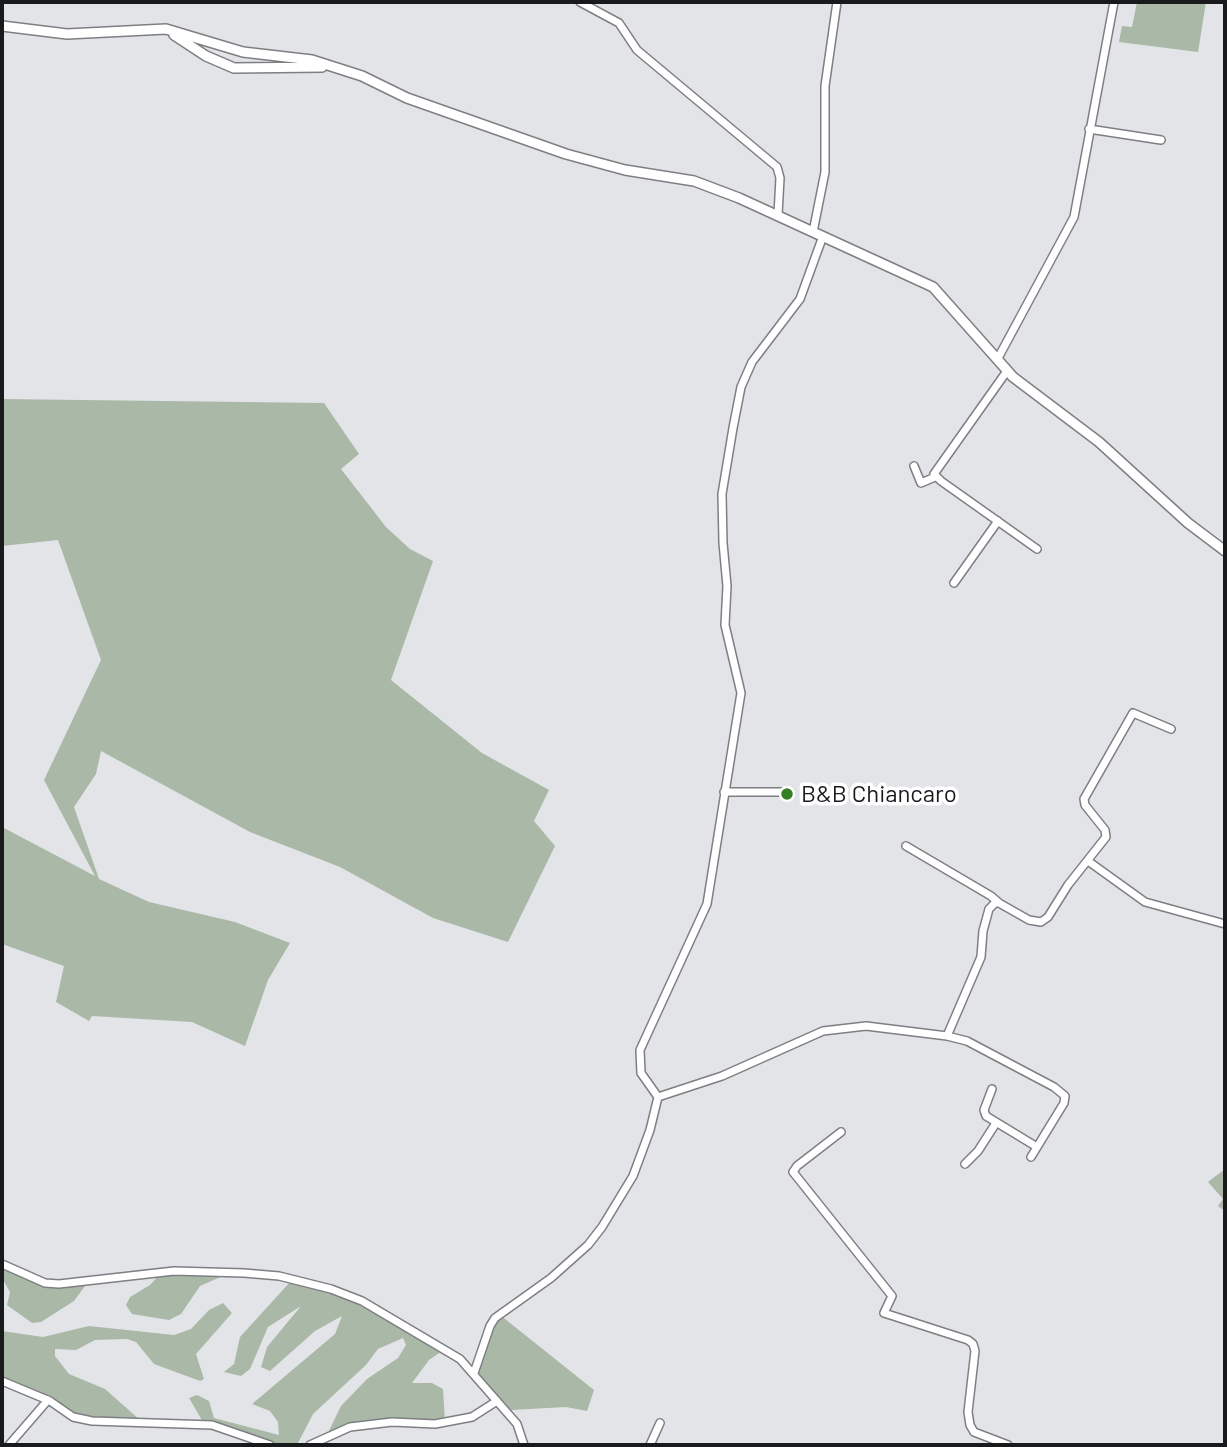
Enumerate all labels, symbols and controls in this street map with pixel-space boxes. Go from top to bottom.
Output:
place label: B&B Chiancaro [801,780,957,808]
marker: B&B Chiancaro [779,786,795,802]

